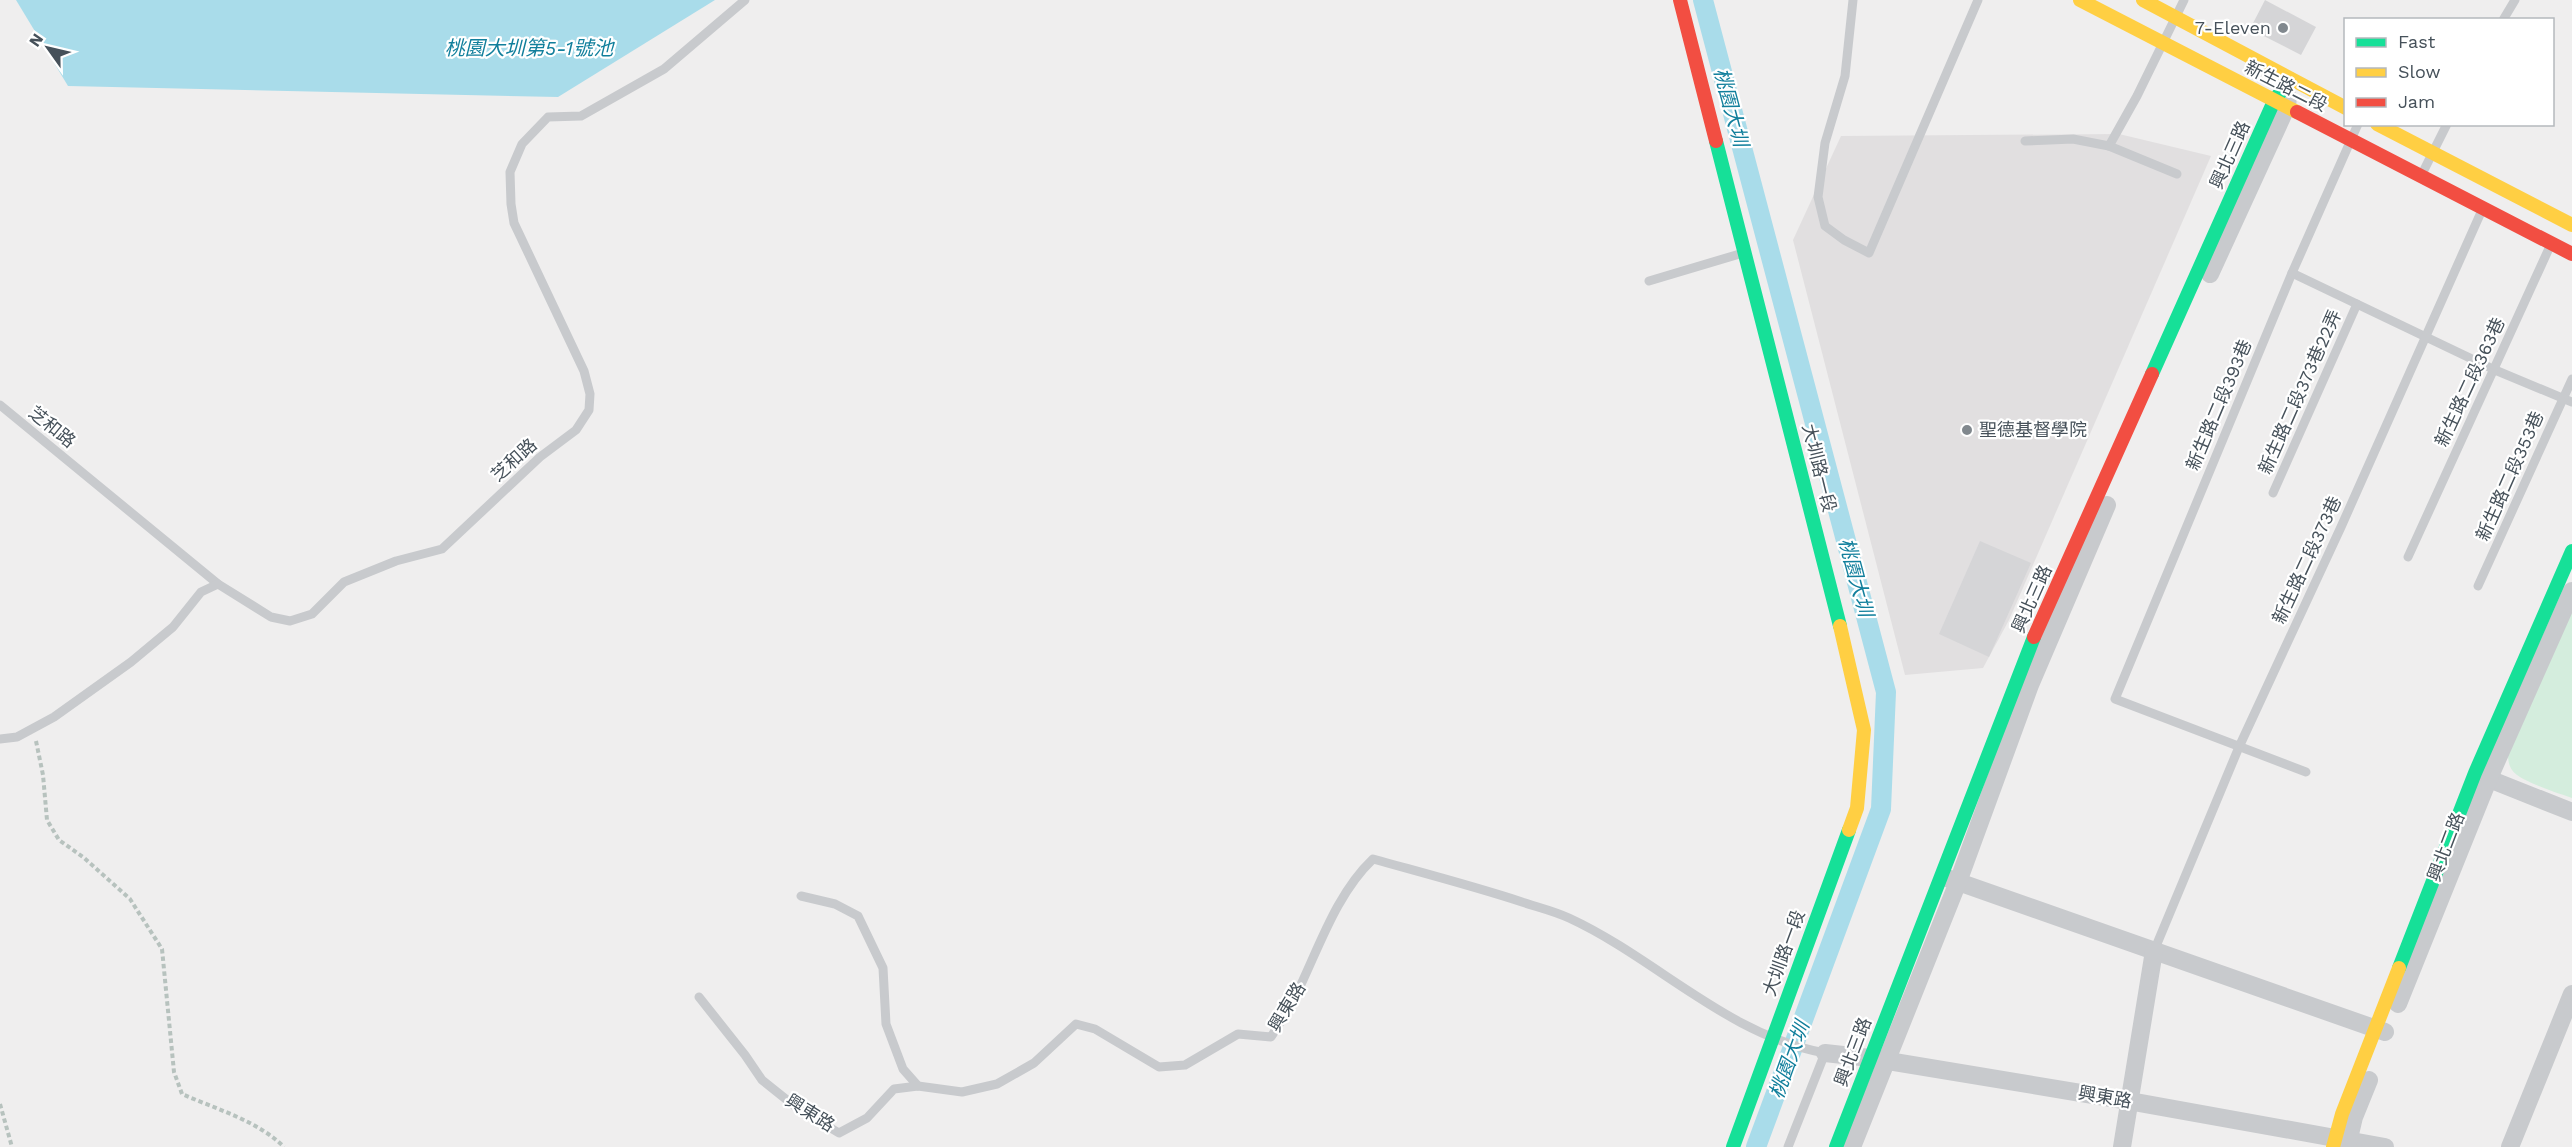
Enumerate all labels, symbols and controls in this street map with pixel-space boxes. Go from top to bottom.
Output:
place label: 7-Eleven [2195,17,2271,38]
north arrow [18,18,78,78]
legend [2344,18,2554,126]
marker: 7-Eleven [2276,21,2290,35]
text: N [25,30,47,50]
text: Fast [2398,31,2436,52]
water label: 桃園大圳第5-1號池 [445,36,615,60]
street label: 新生路二段 [2241,56,2331,115]
text: Slow [2398,61,2441,82]
water label: 桃園大圳 [1709,65,1754,152]
text: Jam [2398,91,2435,112]
street label: 興北三路 [2205,118,2254,192]
street label: 新生路二段373巷22弄 [2254,307,2345,477]
street label: 新生路二段363巷 [2430,314,2509,450]
street label: 新生路二段393巷 [2182,336,2256,473]
street label: 芝和路 [25,401,80,452]
street label: 新生路二段353巷 [2472,408,2547,544]
place label: 聖德基督學院 [1979,419,2087,440]
street label: 大圳路一段 [1798,422,1841,514]
marker: 聖德基督學院 [1960,423,1974,437]
street label: 芝和路 [487,434,541,485]
street label: 新生路二段373巷 [2268,493,2345,627]
water label: 桃園大圳 [1834,535,1879,622]
street label: 興北三路 [2007,562,2056,636]
street label: 興北二路 [2423,809,2468,884]
street label: 大圳路一段 [1758,907,1809,999]
street label: 興東路 [1264,978,1309,1035]
street label: 興北三路 [1830,1014,1875,1089]
water label: 桃園大圳 [1764,1015,1815,1102]
street label: 興東路 [2077,1081,2133,1112]
street label: 興東路 [782,1089,839,1136]

